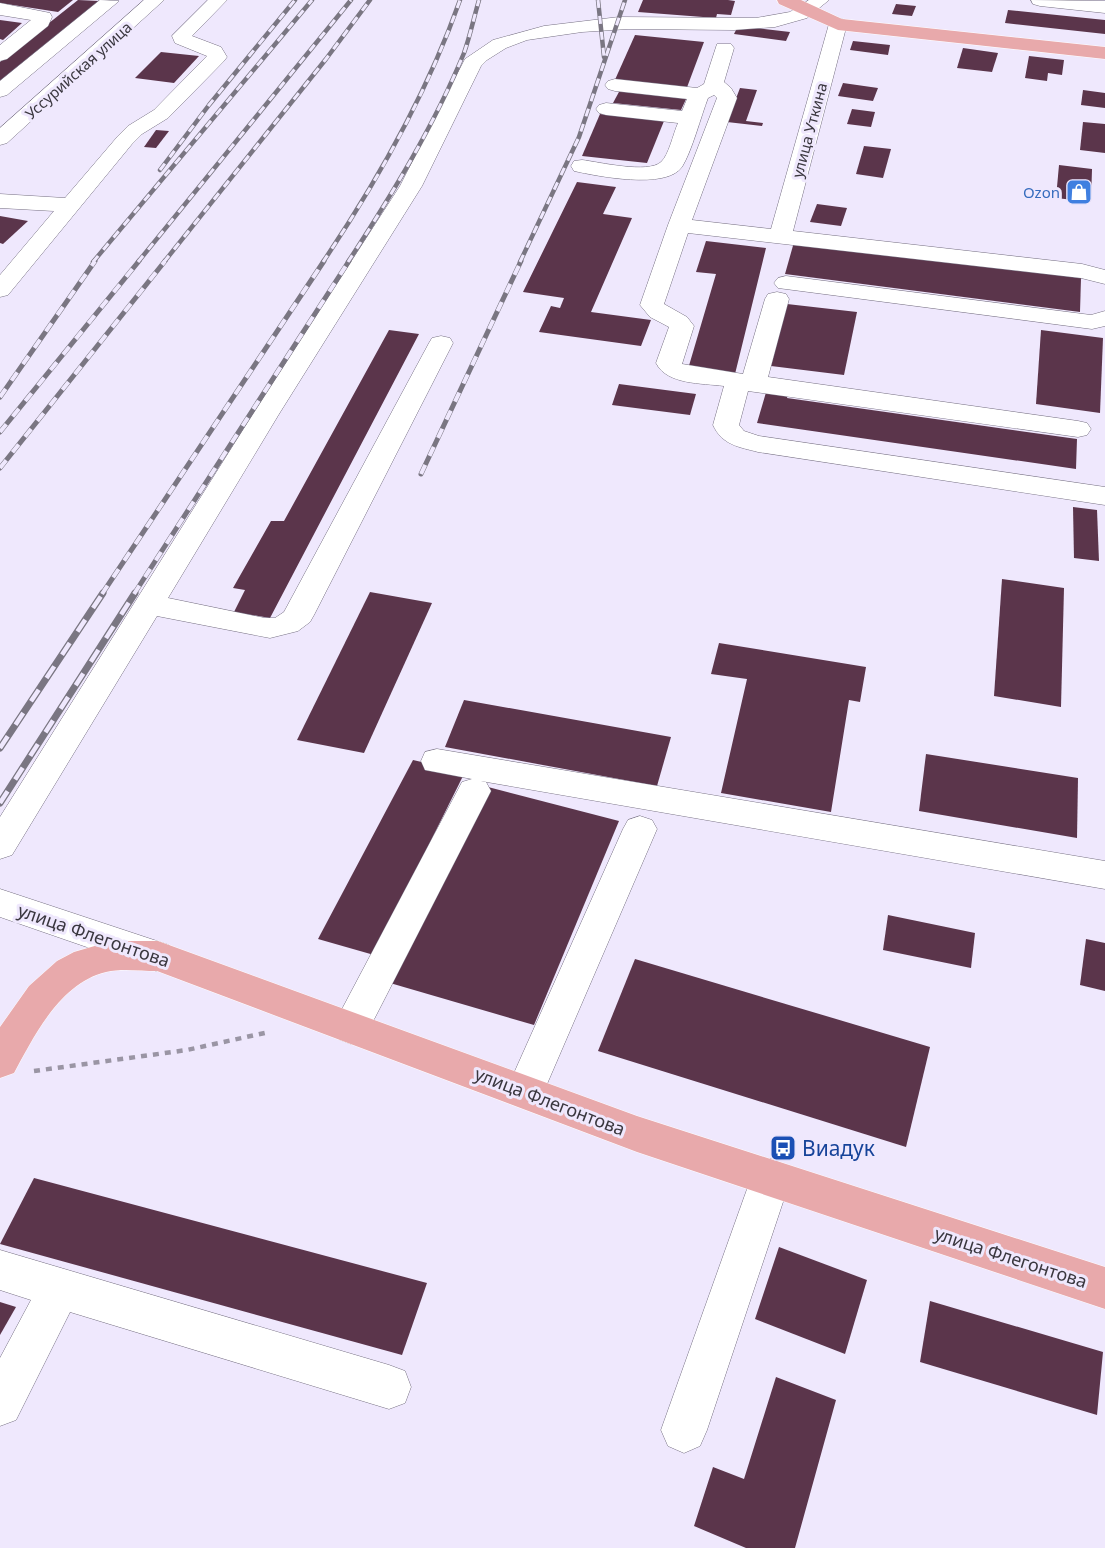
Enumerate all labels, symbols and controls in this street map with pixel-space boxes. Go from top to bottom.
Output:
street label: Уссурийская улица [20,17,136,123]
street label: улица Уткина [787,80,831,180]
shop icon: Ozon [1064,177,1094,207]
place label: Ozon [1023,182,1060,202]
street label: улица Флегонтова [15,898,173,972]
street label: улица Флегонтова [471,1061,629,1141]
bus stop icon: Виадук [768,1133,798,1163]
place label: Виадук [802,1134,875,1162]
street label: улица Флегонтова [932,1221,1090,1293]

